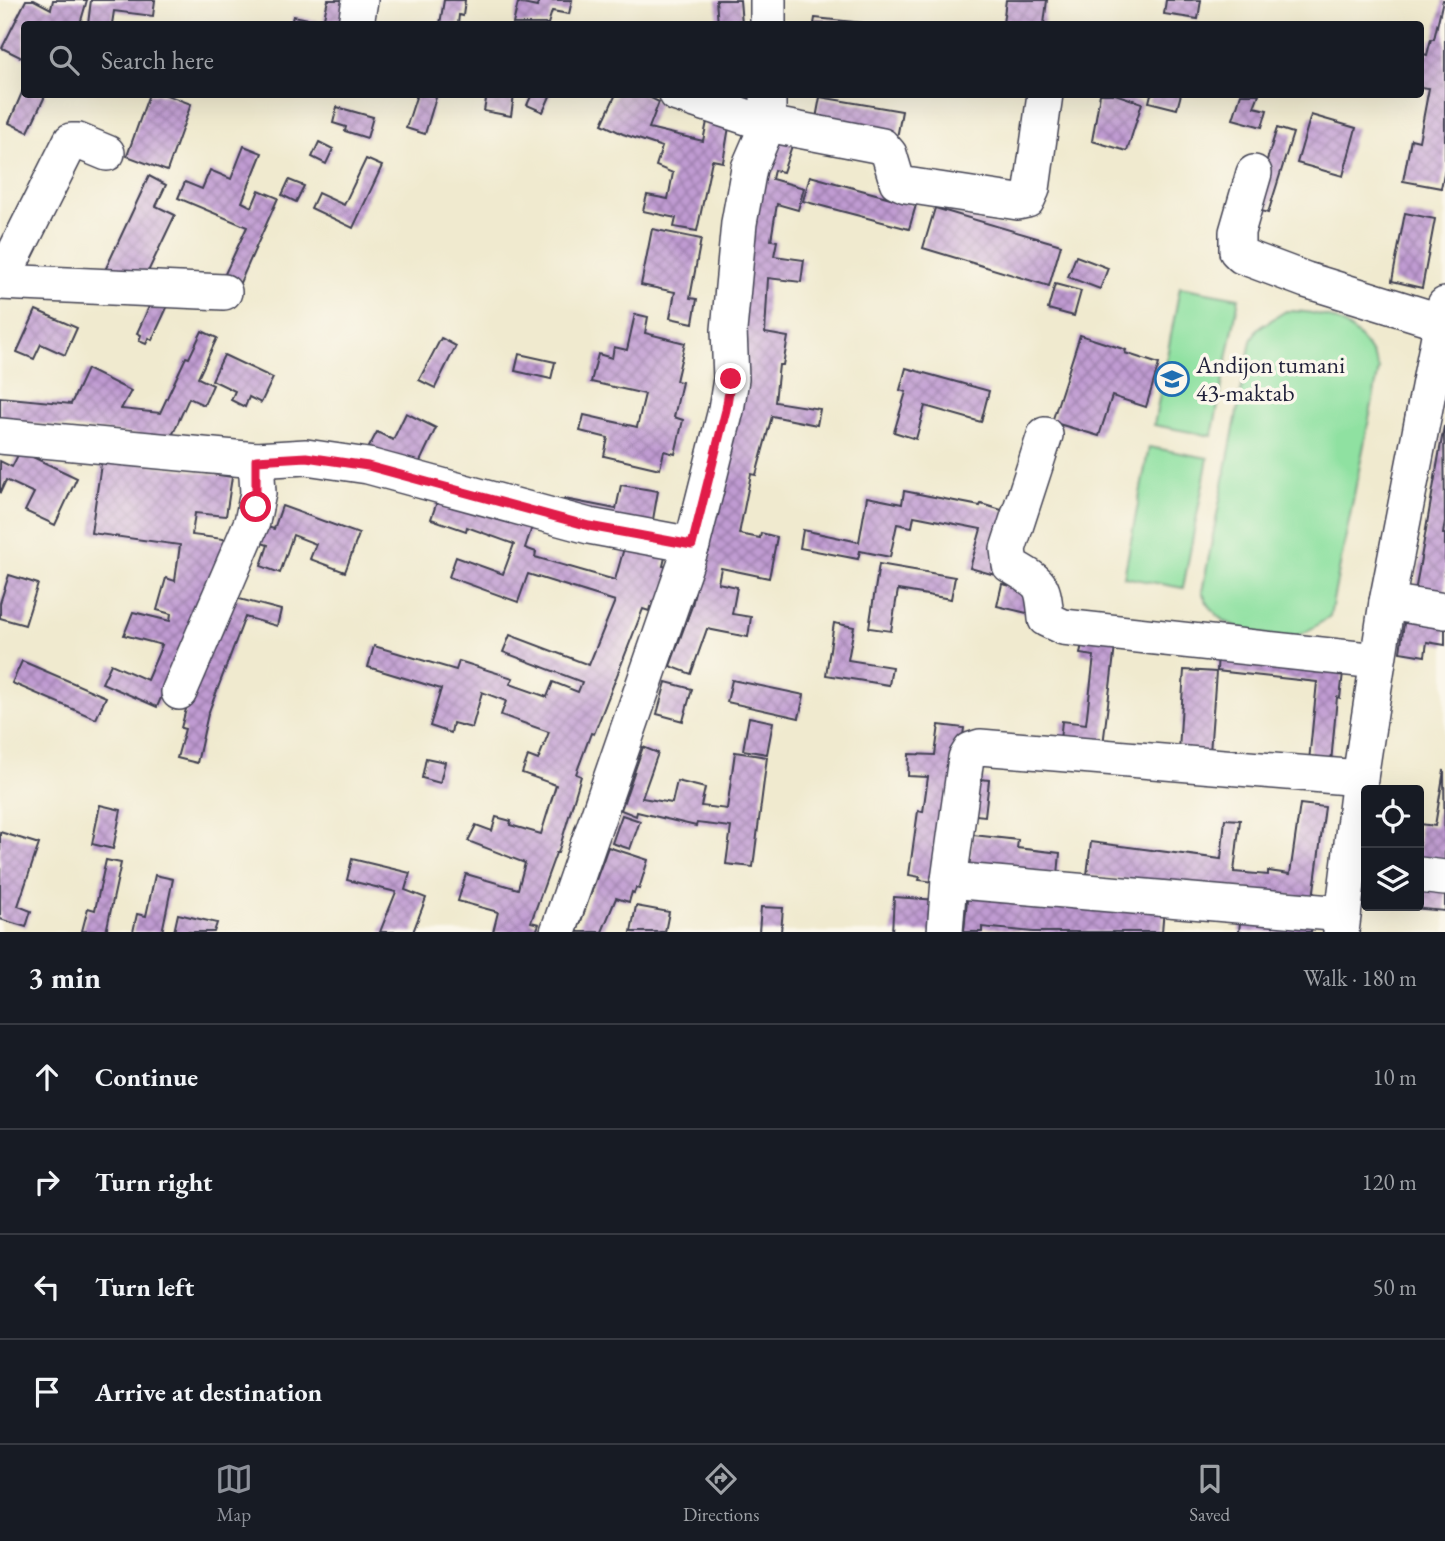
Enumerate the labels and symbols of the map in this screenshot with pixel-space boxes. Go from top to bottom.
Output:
place label: Andijon tumani 43-maktab [1195,349,1345,408]
school or university icon: Andijon tumani 43-maktab [1153,360,1191,398]
route end [715,363,746,394]
route start [240,491,271,522]

